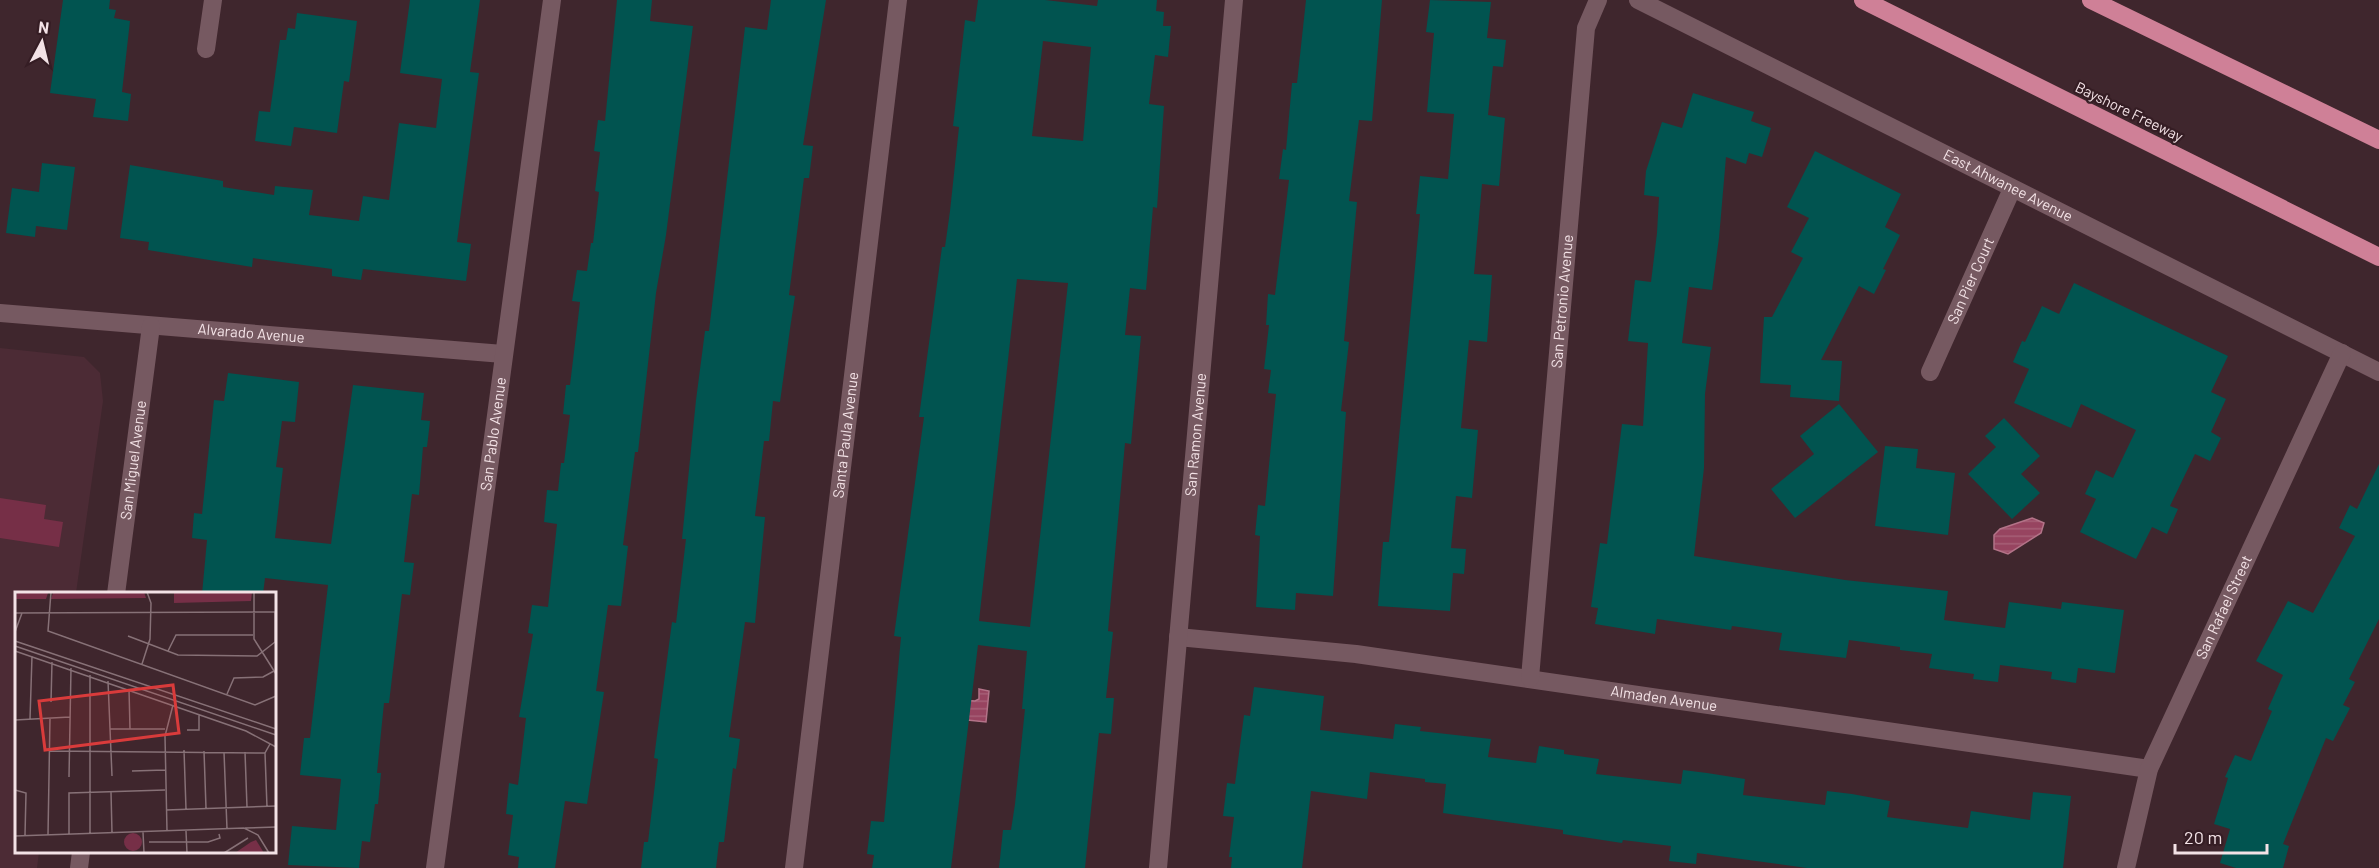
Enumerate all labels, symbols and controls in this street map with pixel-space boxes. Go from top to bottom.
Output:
north arrow [12,12,72,72]
text: N [37,17,50,37]
street label: Bayshore Freeway [2073,77,2186,145]
street label: East Ahwanee Avenue [1941,145,2076,225]
street label: San Petronio Avenue [1547,234,1576,369]
street label: San Pier Court [1943,234,1997,327]
street label: Alvarado Avenue [197,319,306,346]
street label: Santa Paula Avenue [828,371,861,499]
street label: San Ramon Avenue [1181,372,1209,497]
street label: San Pablo Avenue [476,376,509,492]
street label: San Miguel Avenue [116,399,149,521]
street label: San Rafael Street [2191,552,2255,662]
inset map [15,592,276,853]
street label: Almaden Avenue [1610,681,1719,714]
scale bar [2175,817,2266,855]
text: 20 m [2184,826,2222,848]

